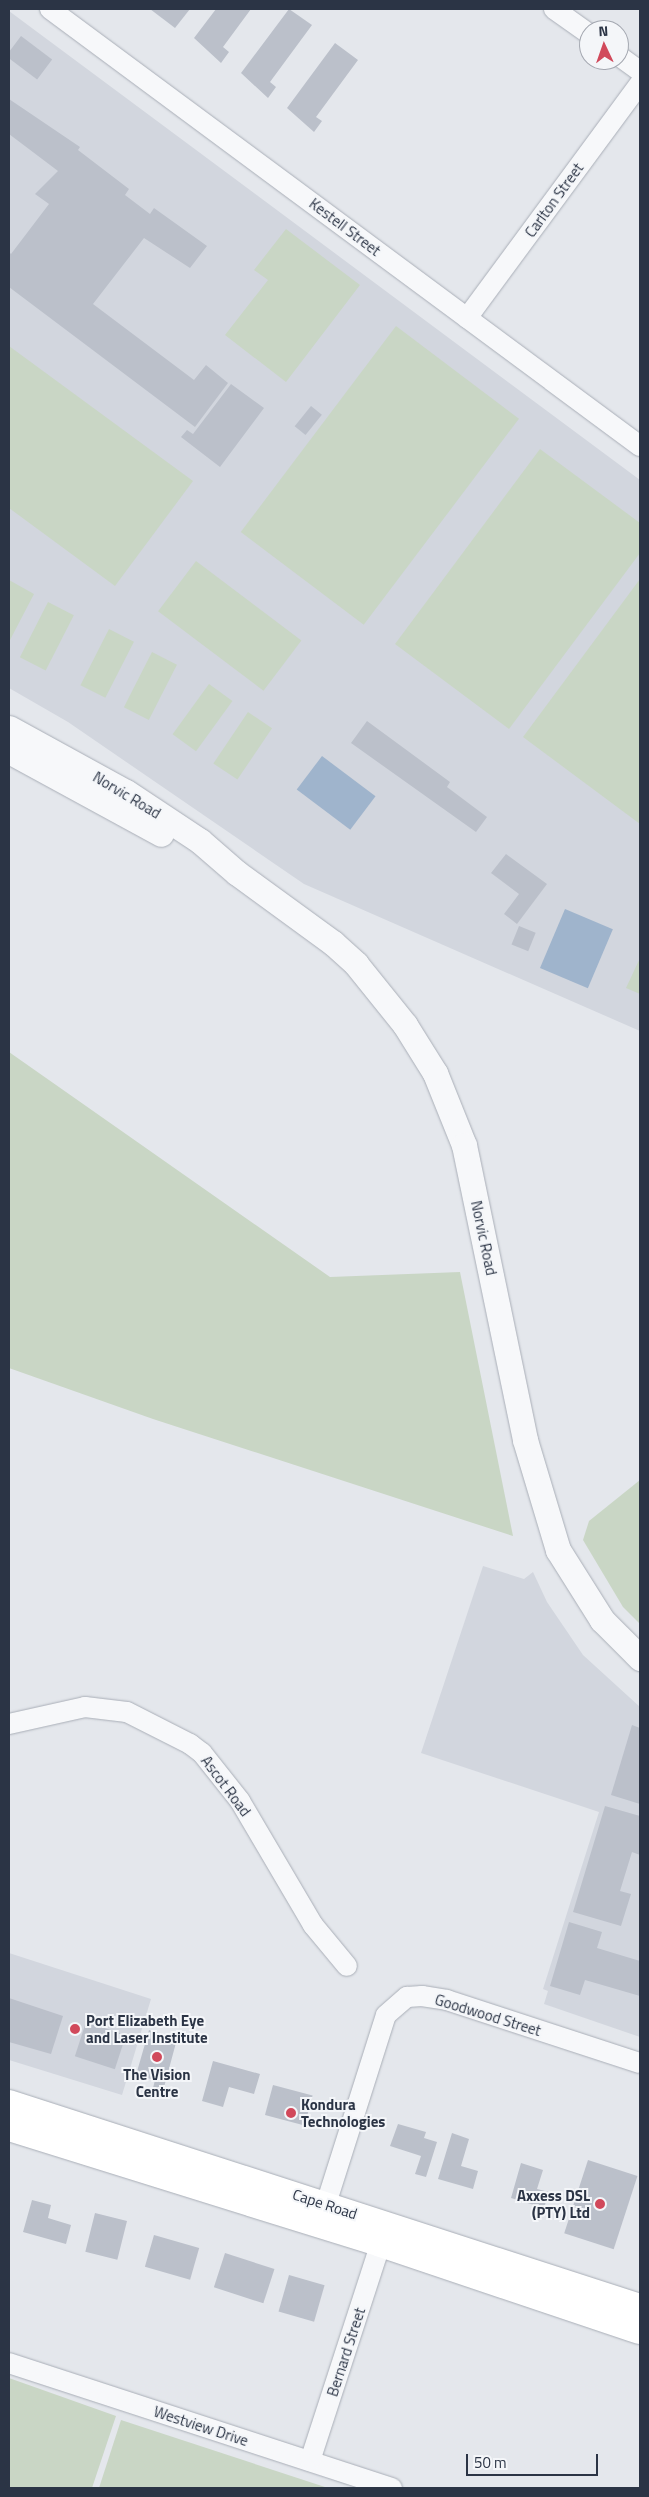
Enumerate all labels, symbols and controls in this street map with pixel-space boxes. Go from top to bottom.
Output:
north arrow [579,20,629,70]
text: N [598,20,609,41]
street label: Carlton Street [521,159,587,241]
street label: Kestell Street [306,194,384,260]
street label: Norvic Road [90,768,164,822]
street label: Norvic Road [467,1199,501,1277]
street label: Ascot Road [197,1752,255,1820]
street label: Goodwood Street [433,1990,543,2040]
place label: Port Elizabeth Eye and Laser Institute [86,2011,208,2046]
marker: Port Elizabeth Eye and Laser Institute [68,2022,82,2036]
marker: The Vision Centre [151,2051,163,2063]
place label: The Vision Centre [123,2065,191,2100]
place label: Kondura Technologies [301,2095,385,2130]
marker: Kondura Technologies [285,2107,297,2119]
street label: Cape Road [290,2185,360,2223]
place label: Axxess DSL (PTY) Ltd [517,2186,590,2221]
marker: Axxess DSL (PTY) Ltd [594,2198,606,2210]
street label: Bernard Street [323,2305,369,2399]
street label: Westview Drive [151,2402,251,2450]
scale bar [469,2444,602,2476]
text: 50 m [474,2451,507,2474]

